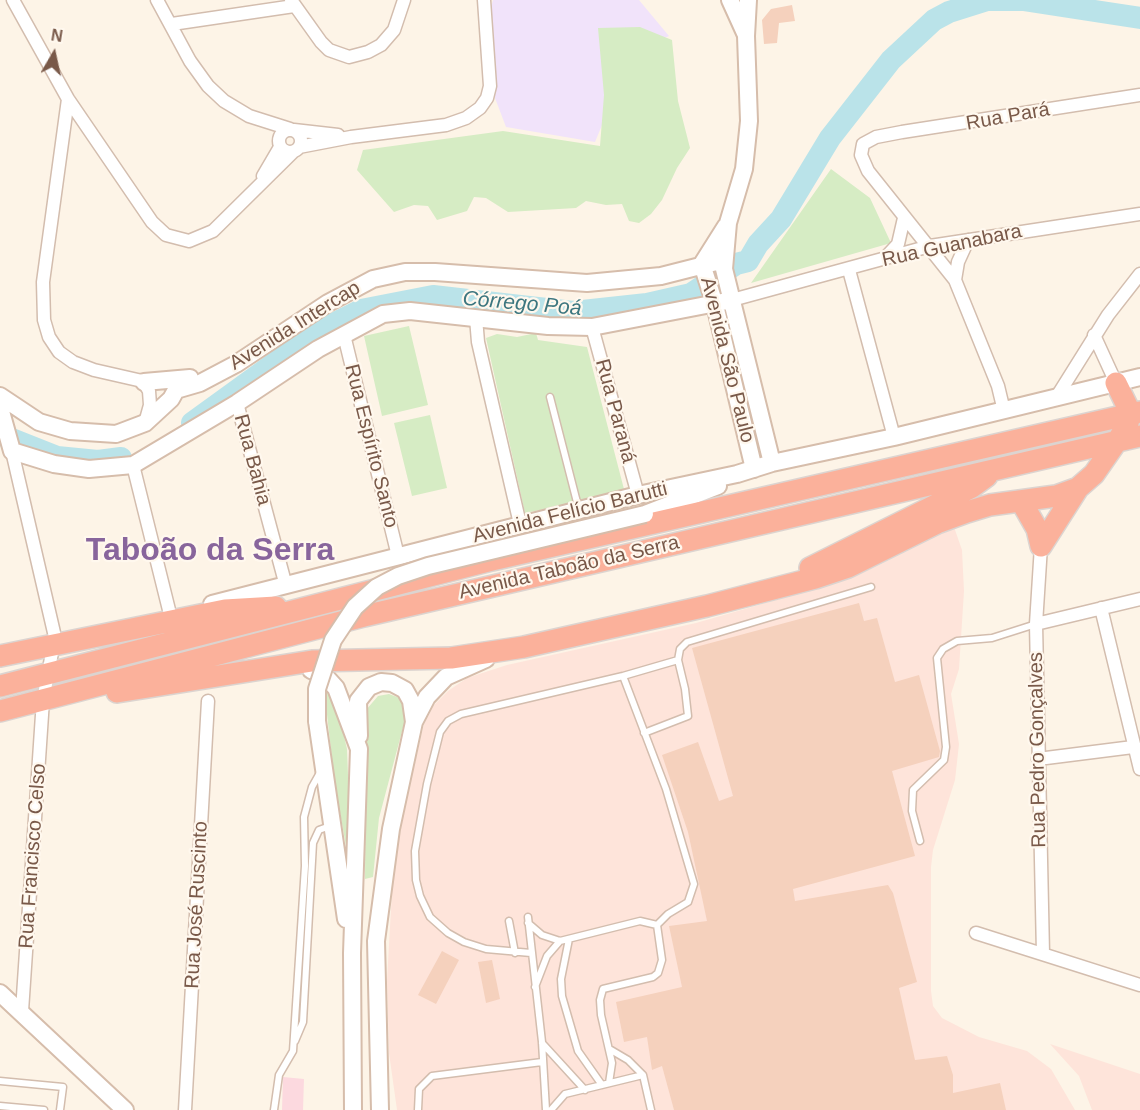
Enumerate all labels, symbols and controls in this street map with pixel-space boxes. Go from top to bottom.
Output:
north arrow [24,24,84,84]
text: N [50,26,64,45]
street label: Rua Pará [964,98,1052,136]
street label: Rua Guanabara [880,219,1024,273]
street label: Avenida São Paulo [695,275,759,445]
street label: Avenida Intercap [225,276,365,376]
water label: Córrego Poá [462,286,582,322]
street label: Rua Paraná [590,356,640,466]
street label: Rua Espírito Santo [339,362,403,530]
street label: Rua Bahia [228,412,276,508]
street label: Avenida Felício Barutti [470,477,670,549]
street label: Avenida Taboão da Serra [457,531,681,605]
district label: Taboão da Serra [86,532,334,570]
street label: Rua Pedro Gonçalves [1024,652,1052,848]
street label: Rua Francisco Celso [15,763,51,949]
street label: Rua José Ruscinto [181,821,213,989]

